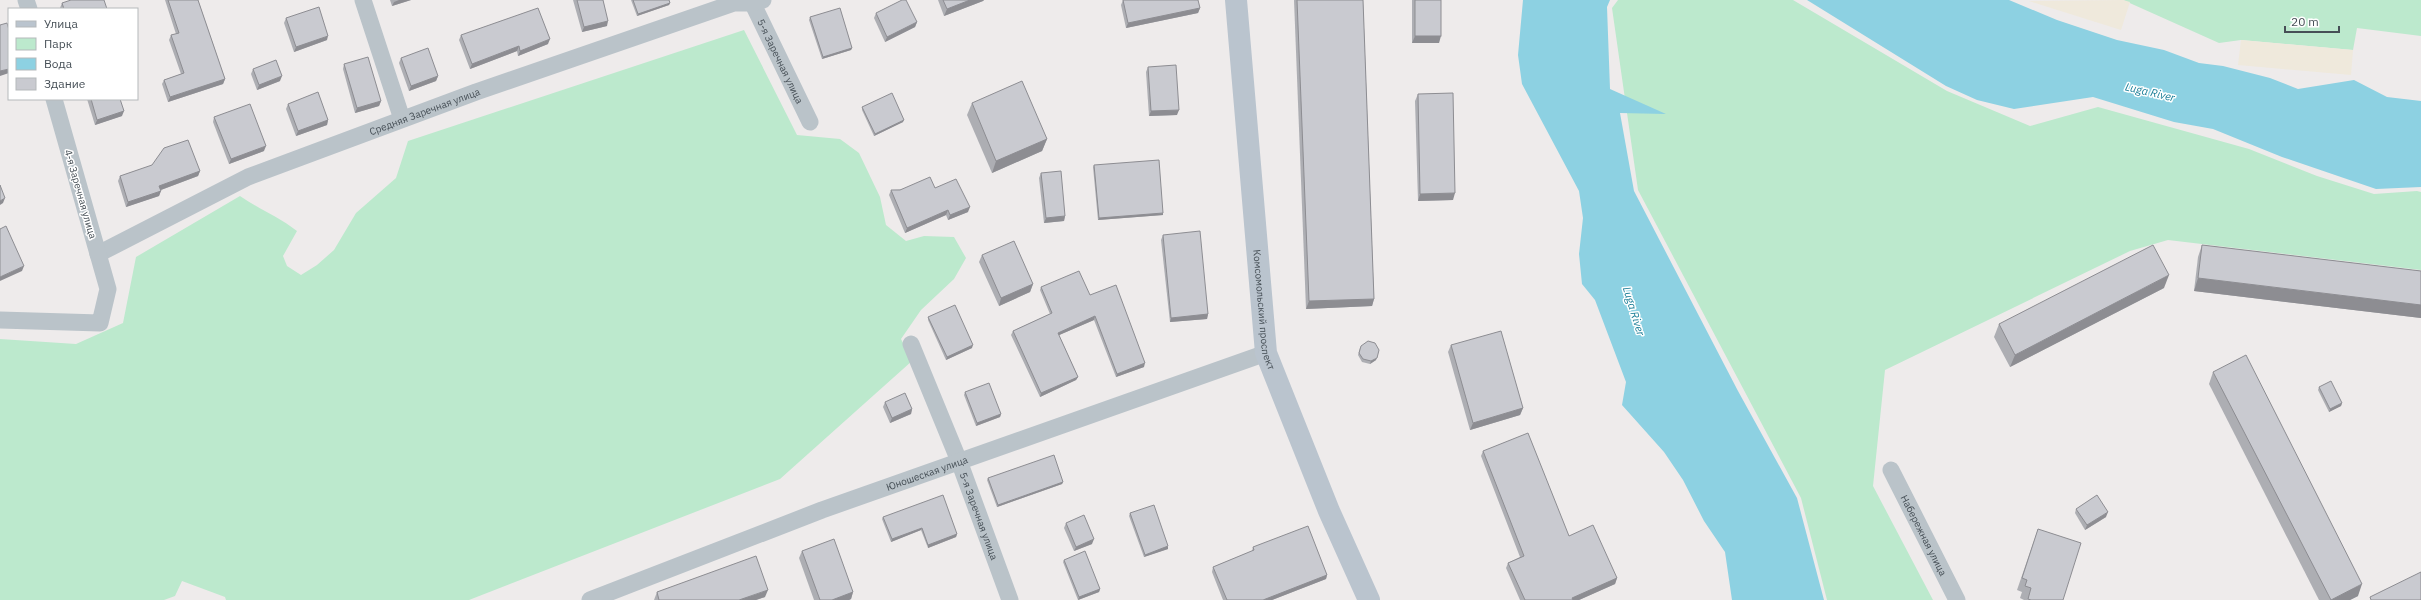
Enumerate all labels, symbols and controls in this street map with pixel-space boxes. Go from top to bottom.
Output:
legend [8,8,138,100]
scale bar [2285,8,2339,34]
text: 20 m [2291,14,2319,29]
text: Улица [44,16,78,31]
street label: 5-я Заречная улица [754,17,806,106]
text: Парк [44,36,73,51]
text: Вода [44,56,73,71]
text: Здание [44,76,86,91]
water label: Luga River [2124,79,2177,105]
street label: Средняя Заречная улица [368,85,482,138]
street label: 4-я Заречная улица [62,148,100,241]
street label: Комсомольский проспект [1250,249,1278,372]
water label: Luga River [1620,285,1648,338]
street label: Юношеская улица [884,453,970,494]
street label: 5-я Заречная улица [957,471,1001,562]
street label: Набережная улица [1898,493,1950,579]

